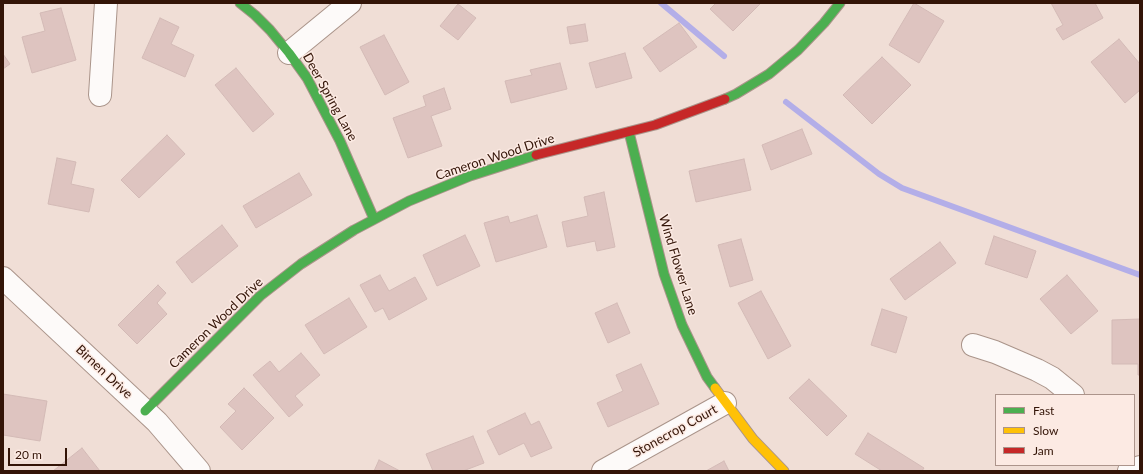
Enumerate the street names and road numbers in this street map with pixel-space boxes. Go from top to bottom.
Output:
street label: Deer Spring Lane [299,50,361,144]
street label: Cameron Wood Drive [434,130,556,184]
street label: Wind Flower Lane [655,213,701,317]
street label: Cameron Wood Drive [166,274,266,372]
street label: Birnen Drive [72,342,136,402]
street label: Stonecrop Court [630,401,720,461]

